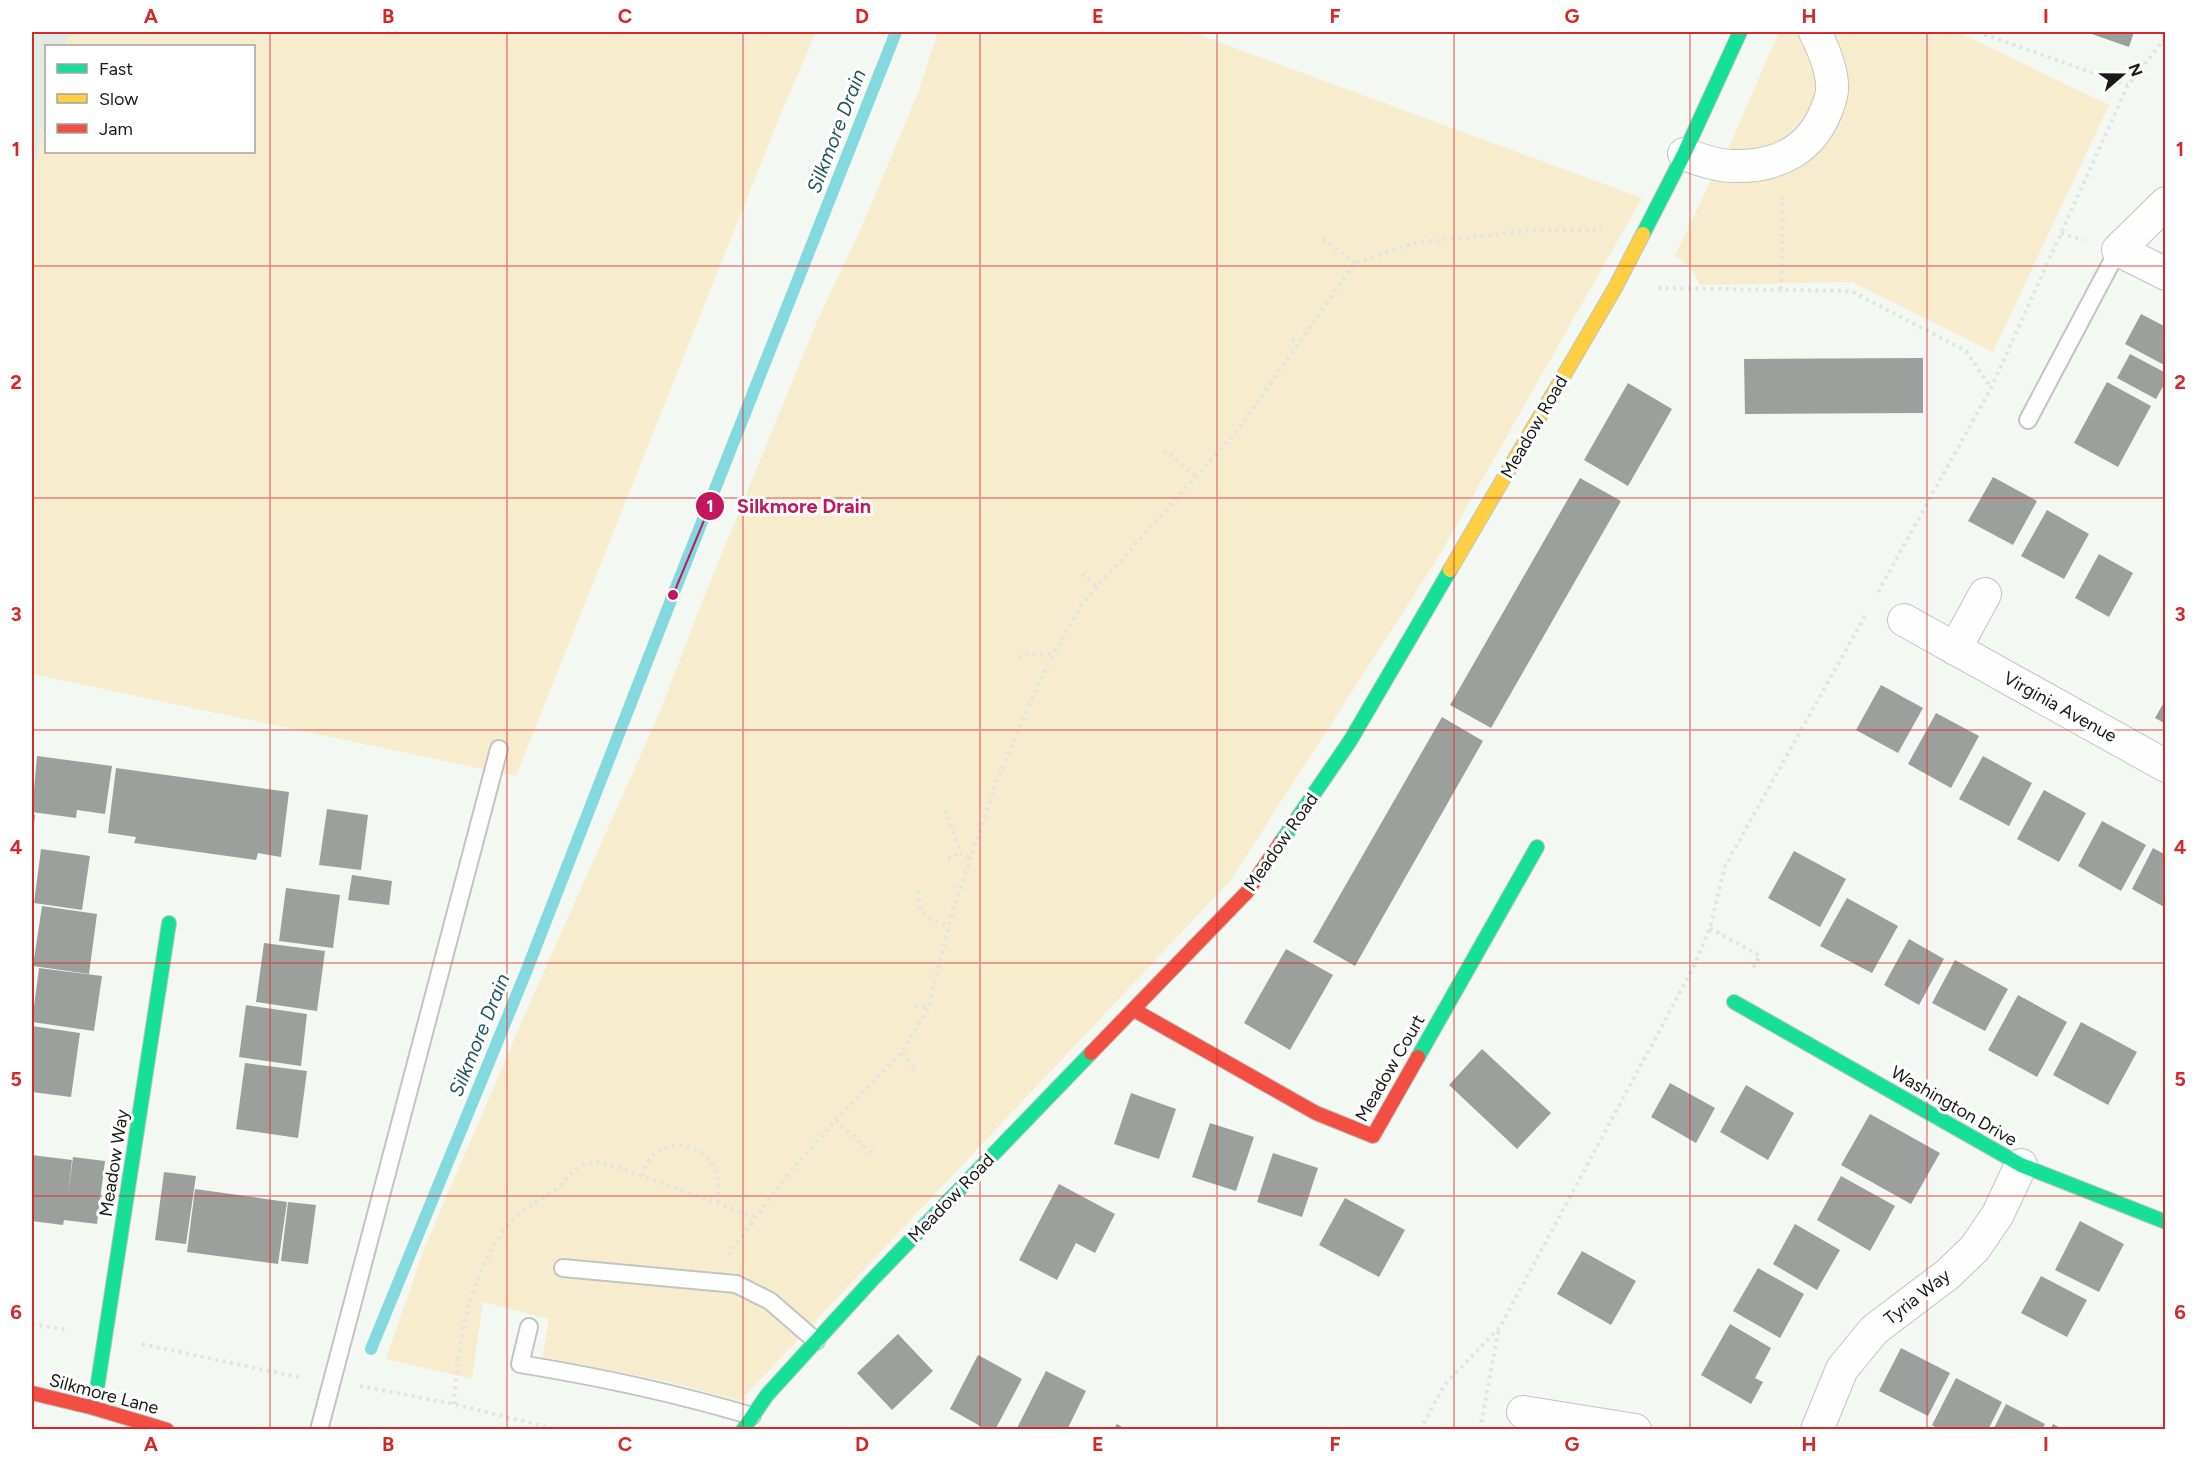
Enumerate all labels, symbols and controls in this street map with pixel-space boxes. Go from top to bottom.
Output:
text: A [144,4,159,28]
text: B [382,4,394,28]
text: C [618,4,632,28]
text: D [855,4,869,28]
text: E [1092,4,1104,28]
text: F [1329,4,1341,28]
text: G [1565,4,1580,28]
text: H [1802,4,1817,28]
text: I [2043,4,2049,28]
legend [45,45,255,153]
north arrow [2092,45,2152,105]
text: Fast [99,58,133,80]
text: N [2125,61,2147,79]
water label: Silkmore Drain [801,66,871,196]
text: Slow [99,88,138,110]
text: Jam [99,118,133,140]
text: 1 [12,137,20,161]
text: 1 [2176,137,2184,161]
text: 2 [10,370,22,394]
text: 2 [2174,370,2186,394]
street label: Meadow Road [1496,372,1572,482]
callout: Silkmore Drain [695,487,884,525]
text: Silkmore Drain [737,494,871,518]
text: 1 [706,495,714,517]
text: 3 [10,602,22,626]
text: 3 [2174,602,2186,626]
street label: Virginia Avenue [1999,667,2121,747]
street label: Meadow Road [1239,789,1323,895]
text: 4 [10,835,23,859]
text: 4 [2174,835,2187,859]
water label: Silkmore Drain [443,970,515,1100]
street label: Meadow Court [1350,1010,1430,1125]
street label: Washington Drive [1887,1061,2021,1151]
text: 5 [10,1067,22,1091]
text: 5 [2174,1067,2186,1091]
street label: Meadow Way [95,1107,133,1218]
street label: Meadow Road [903,1149,999,1247]
street label: Tyria Way [1879,1264,1955,1330]
text: 6 [10,1300,22,1324]
text: 6 [2174,1300,2186,1324]
street label: Silkmore Lane [47,1369,161,1419]
text: A [144,1432,159,1456]
text: B [382,1432,394,1456]
text: C [618,1432,632,1456]
text: D [855,1432,869,1456]
text: E [1092,1432,1104,1456]
text: F [1329,1432,1341,1456]
text: G [1565,1432,1580,1456]
text: H [1802,1432,1817,1456]
text: I [2043,1432,2049,1456]

